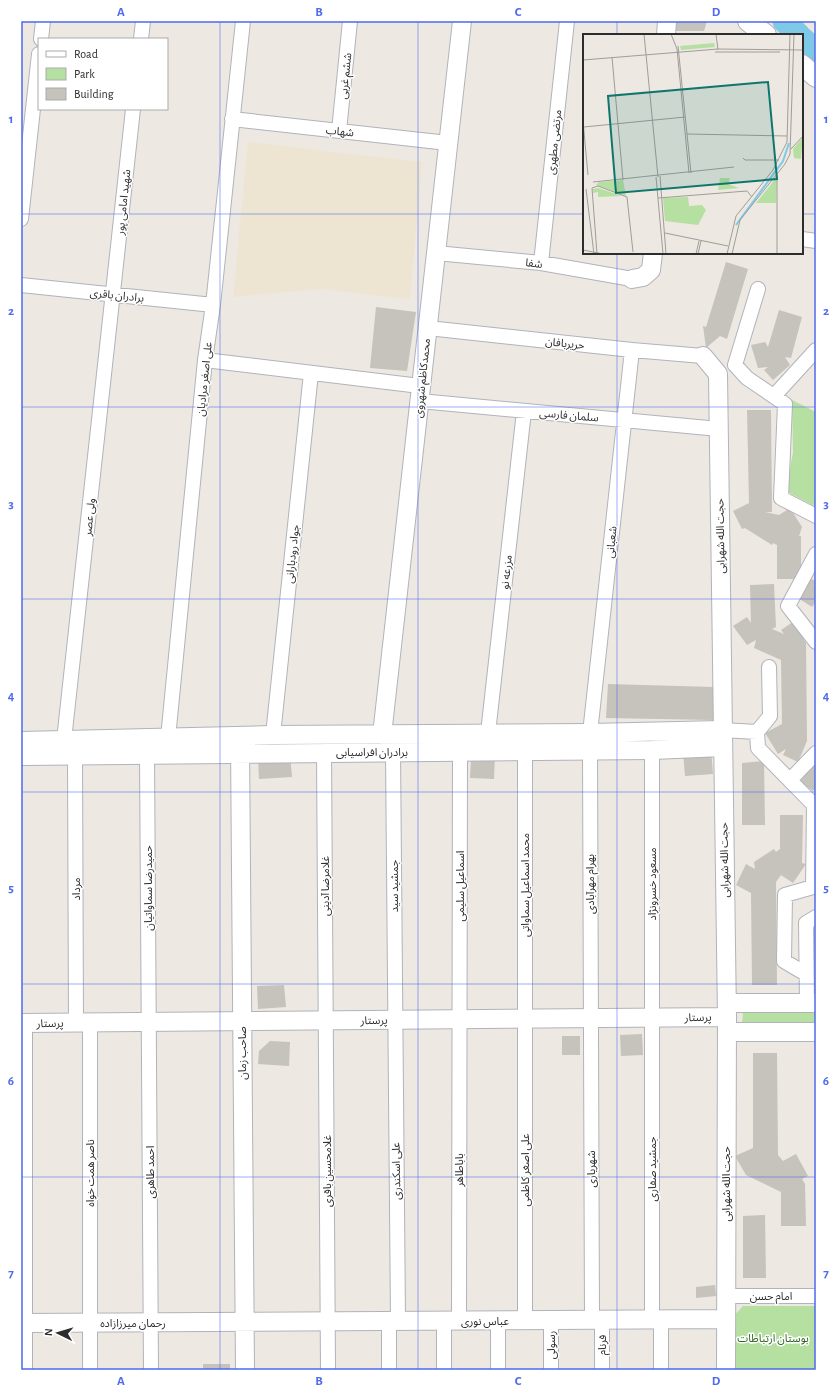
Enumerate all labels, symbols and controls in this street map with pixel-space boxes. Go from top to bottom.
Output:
text: A [117,6,125,19]
text: B [315,6,323,19]
text: C [515,6,522,19]
text: D [712,6,721,19]
inset map [583,34,803,254]
legend [38,38,168,110]
text: Road [74,48,98,60]
street label: ششم غربی [338,52,356,100]
text: Park [74,68,95,80]
text: Building [74,88,114,100]
street label: مرتضی مطهری [546,109,564,175]
text: 1 [9,113,13,126]
text: 1 [824,113,828,126]
street label: شهاب [325,125,355,140]
street label: شهید امامی پور [114,168,135,237]
street label: شفا [525,257,544,270]
street label: برادران باقری [89,287,145,305]
text: 2 [8,305,14,318]
text: 2 [823,305,829,318]
street label: حریربافان [545,336,586,352]
street label: محمدکاظم شهروی [413,337,435,419]
street label: علی اصغر مرادیان [195,341,215,417]
street label: سلمان فارسی [539,407,599,425]
street label: ولی عصر [82,497,98,538]
text: 3 [8,498,14,511]
street label: حجت الله شهرابی [714,498,728,574]
text: 3 [823,498,829,511]
street label: جواد رودبارانی [284,524,302,584]
street label: شعبانی [604,525,620,559]
street label: مزرعه نو [499,554,515,590]
text: 4 [8,690,15,703]
text: 4 [823,690,830,703]
street label: برادران افراسیابی [336,747,408,759]
street label: حجت الله شهرابی [718,822,732,898]
street label: محمد اسماعیل سماواتی [520,833,532,937]
street label: حمیدرضا سماواتیان [143,845,155,931]
street label: مسعود خسرونژاد [647,847,659,921]
street label: اسماعیل سلیمی [455,851,467,921]
street label: بهرام مهرآبادی [585,854,598,914]
street label: غلامرضا آدینی [320,856,332,916]
street label: جمشید سید [389,859,401,912]
street label: مرداد [71,877,83,900]
text: 5 [8,882,14,895]
text: 5 [823,882,829,895]
street label: پرستار [683,1012,712,1025]
street label: پرستار [359,1015,388,1028]
street label: پرستار [35,1018,64,1031]
street label: صاحب زمان [237,1026,249,1080]
text: 6 [8,1075,14,1088]
text: 6 [823,1075,829,1088]
street label: علی اصغر کاظمی [520,1133,532,1206]
street label: غلامحسین باقری [322,1135,334,1207]
street label: جمشید صفاری [647,1136,659,1201]
street label: ناصر همت خواه [85,1139,97,1207]
street label: علی اسکندری [390,1142,404,1200]
street label: احمد طاهری [145,1146,157,1198]
street label: حجت الله شهرابی [721,1146,733,1222]
street label: شهریاری [586,1150,598,1188]
street label: باباطاهر [454,1153,466,1188]
text: 7 [8,1267,14,1280]
text: 7 [823,1267,829,1280]
street label: امام حسن [750,1291,792,1304]
north arrow [38,1313,78,1353]
street label: عباس نوری [461,1316,510,1328]
street label: رحمان میرزازاده [100,1318,166,1330]
text: N [43,1328,54,1336]
street label: رسولى [546,1331,558,1359]
park label: بوستان ارتباطات [737,1333,809,1345]
street label: فرنام [597,1335,610,1355]
text: A [117,1375,125,1388]
text: B [315,1375,323,1388]
text: C [515,1375,522,1388]
text: D [712,1375,721,1388]

